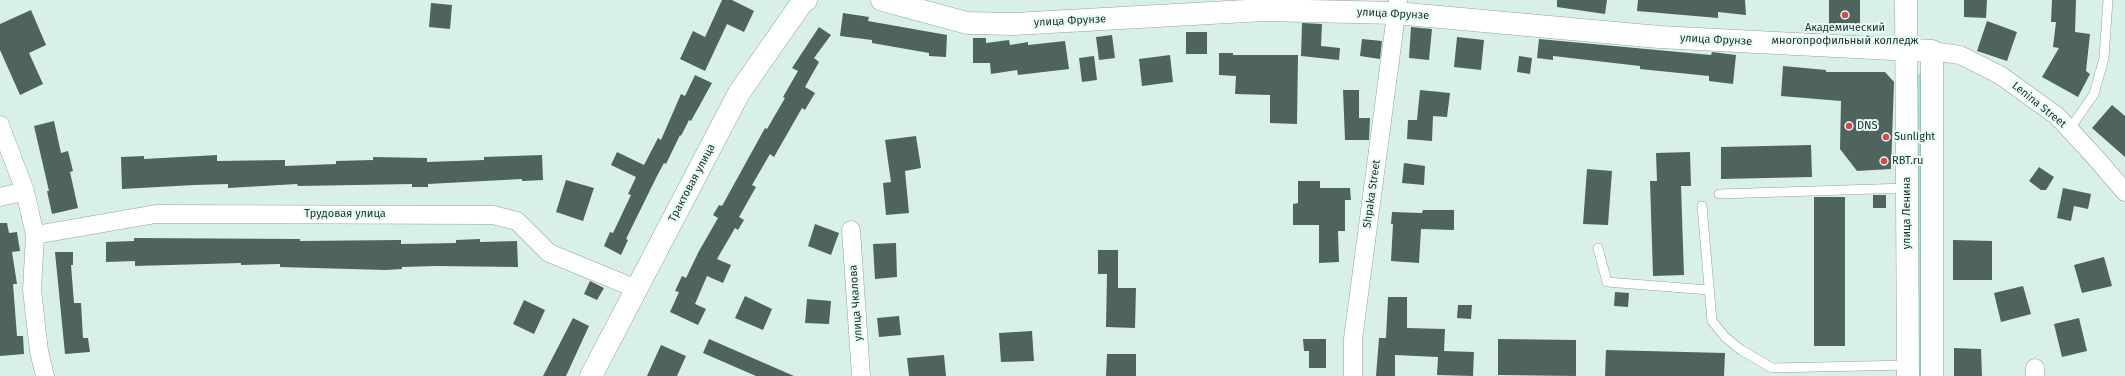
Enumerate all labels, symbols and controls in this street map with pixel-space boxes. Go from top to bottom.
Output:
street label: улица Фрунзе [1356,6,1430,22]
marker: Академический многопрофильный колледж [1840,10,1850,20]
street label: улица Фрунзе [1033,13,1107,29]
place label: Академический многопрофильный колледж [1772,21,1918,47]
street label: улица Фрунзе [1679,32,1753,48]
street label: Lenina Street [2009,79,2069,131]
place label: DNS [1857,119,1878,133]
marker: DNS [1844,121,1854,131]
place label: Sunlight [1894,130,1935,144]
marker: Sunlight [1881,132,1891,142]
street label: Трактовая улица [666,142,718,224]
place label: RBT.ru [1892,154,1923,168]
marker: RBT.ru [1879,156,1889,166]
street label: Shpaka Street [1361,159,1383,229]
street label: улица Ленина [1900,177,1914,249]
street label: Трудовая улица [304,207,386,221]
street label: улица Чкалова [847,264,865,342]

